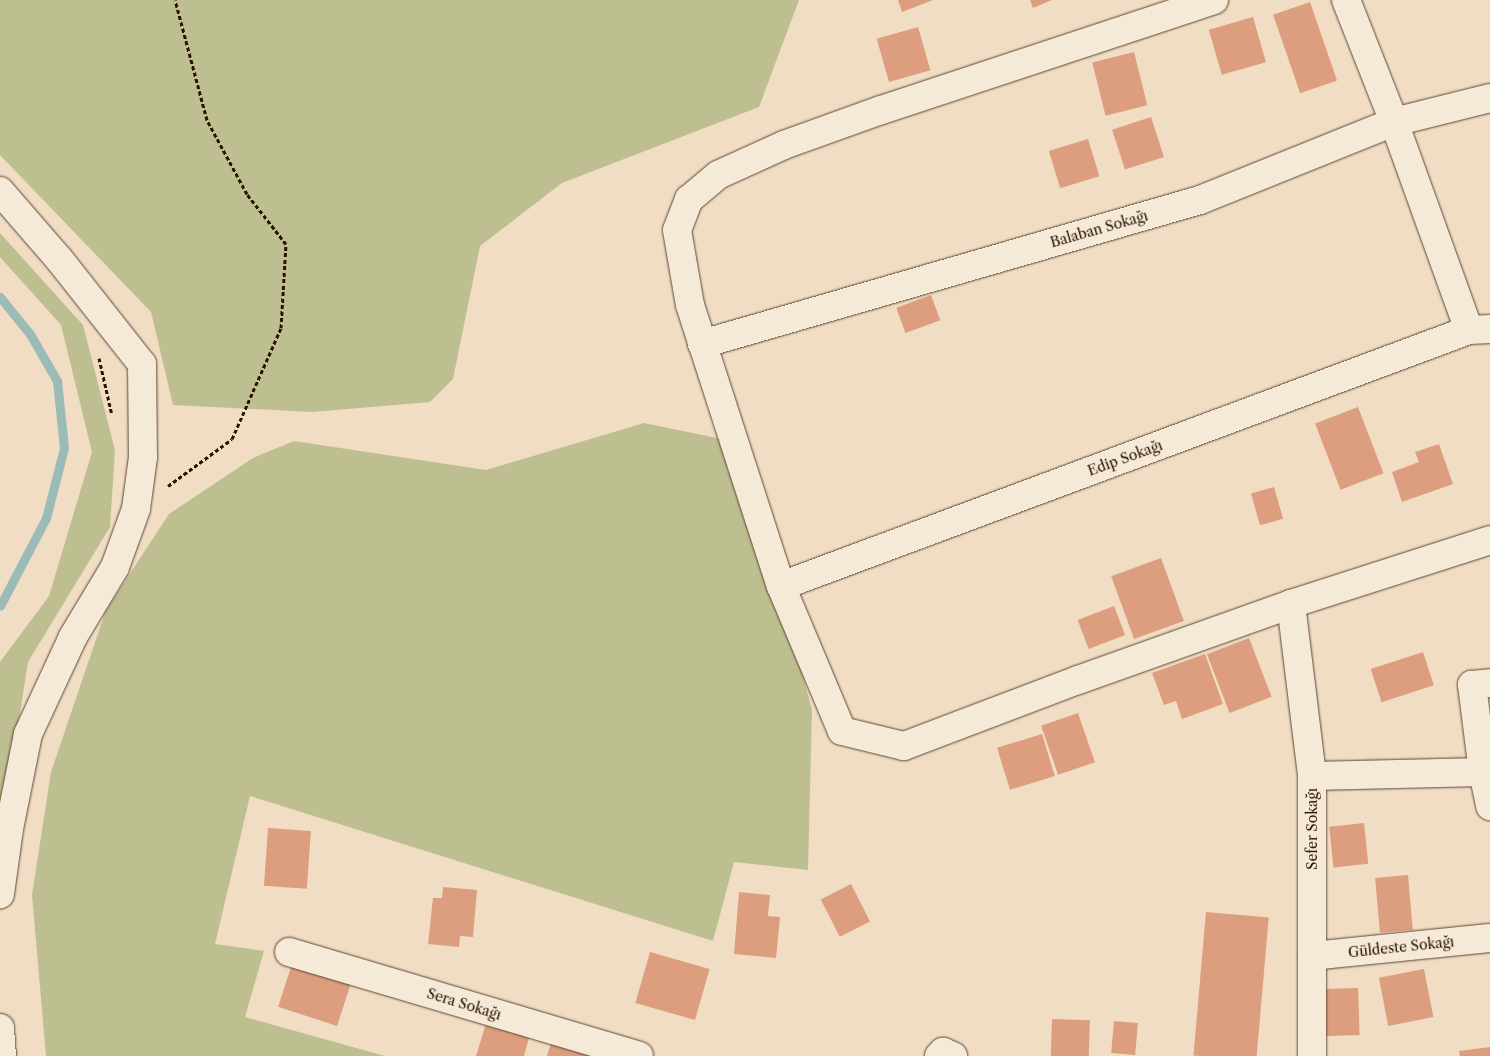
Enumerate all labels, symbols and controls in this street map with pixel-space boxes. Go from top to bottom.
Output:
street label: Balaban Sokağı [1048,207,1150,251]
street label: Edip Sokağı [1085,437,1165,479]
street label: Sefer Sokağı [1304,788,1320,870]
street label: Güldeste Sokağı [1347,933,1455,961]
street label: Sera Sokağı [425,985,503,1023]

